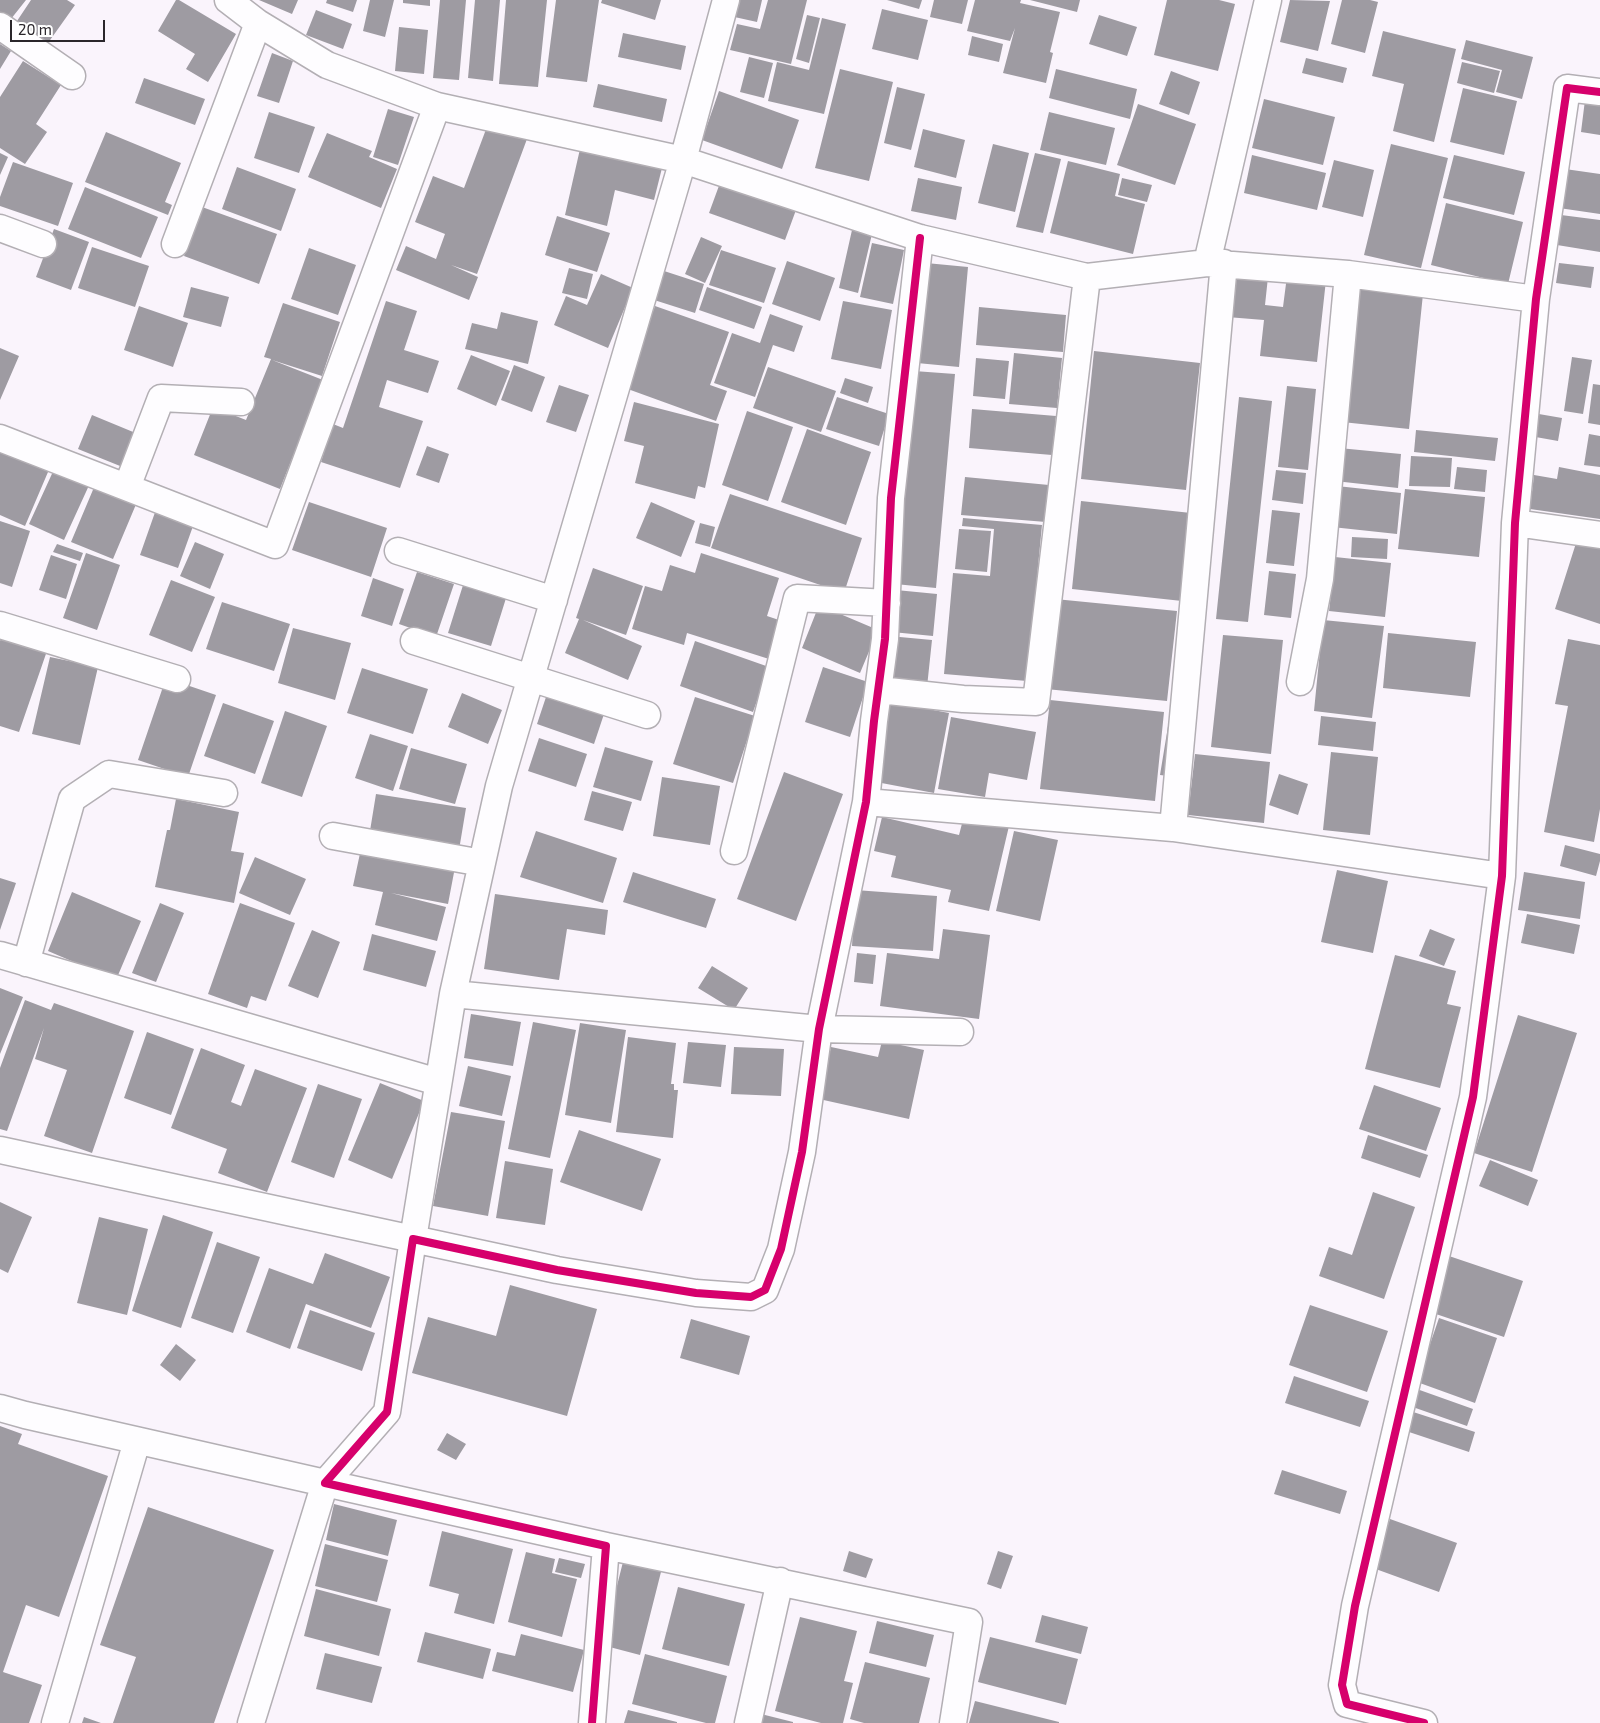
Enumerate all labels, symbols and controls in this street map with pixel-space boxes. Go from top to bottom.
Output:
scale bar [12,10,108,42]
text: 20 m [18,20,52,38]

